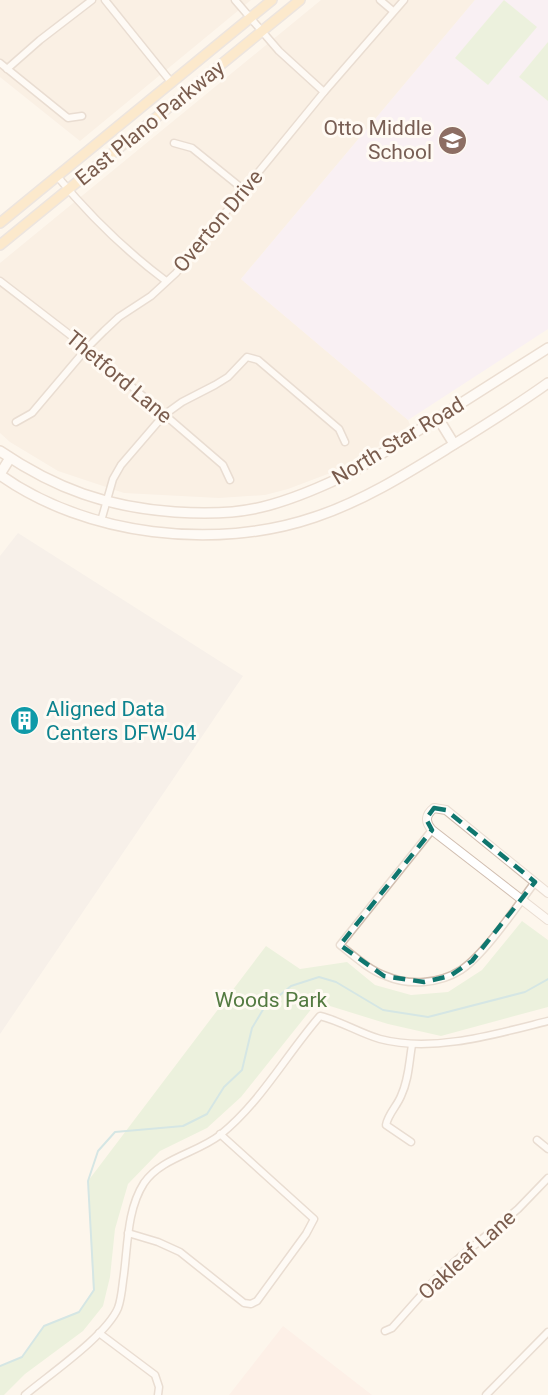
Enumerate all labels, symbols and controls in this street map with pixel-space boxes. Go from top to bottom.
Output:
street label: East Plano Parkway [71,56,229,190]
place label: Otto Middle School [323,116,432,164]
school or university icon: Otto Middle School [437,124,469,156]
street label: Overton Drive [168,165,268,277]
street label: Thetford Lane [61,326,177,428]
street label: North Star Road [328,392,468,490]
place label: Aligned Data Centers DFW-04 [46,697,197,745]
building icon: Aligned Data Centers DFW-04 [9,705,41,737]
park label: Woods Park [215,988,328,1012]
street label: Oakleaf Lane [414,1205,520,1305]

